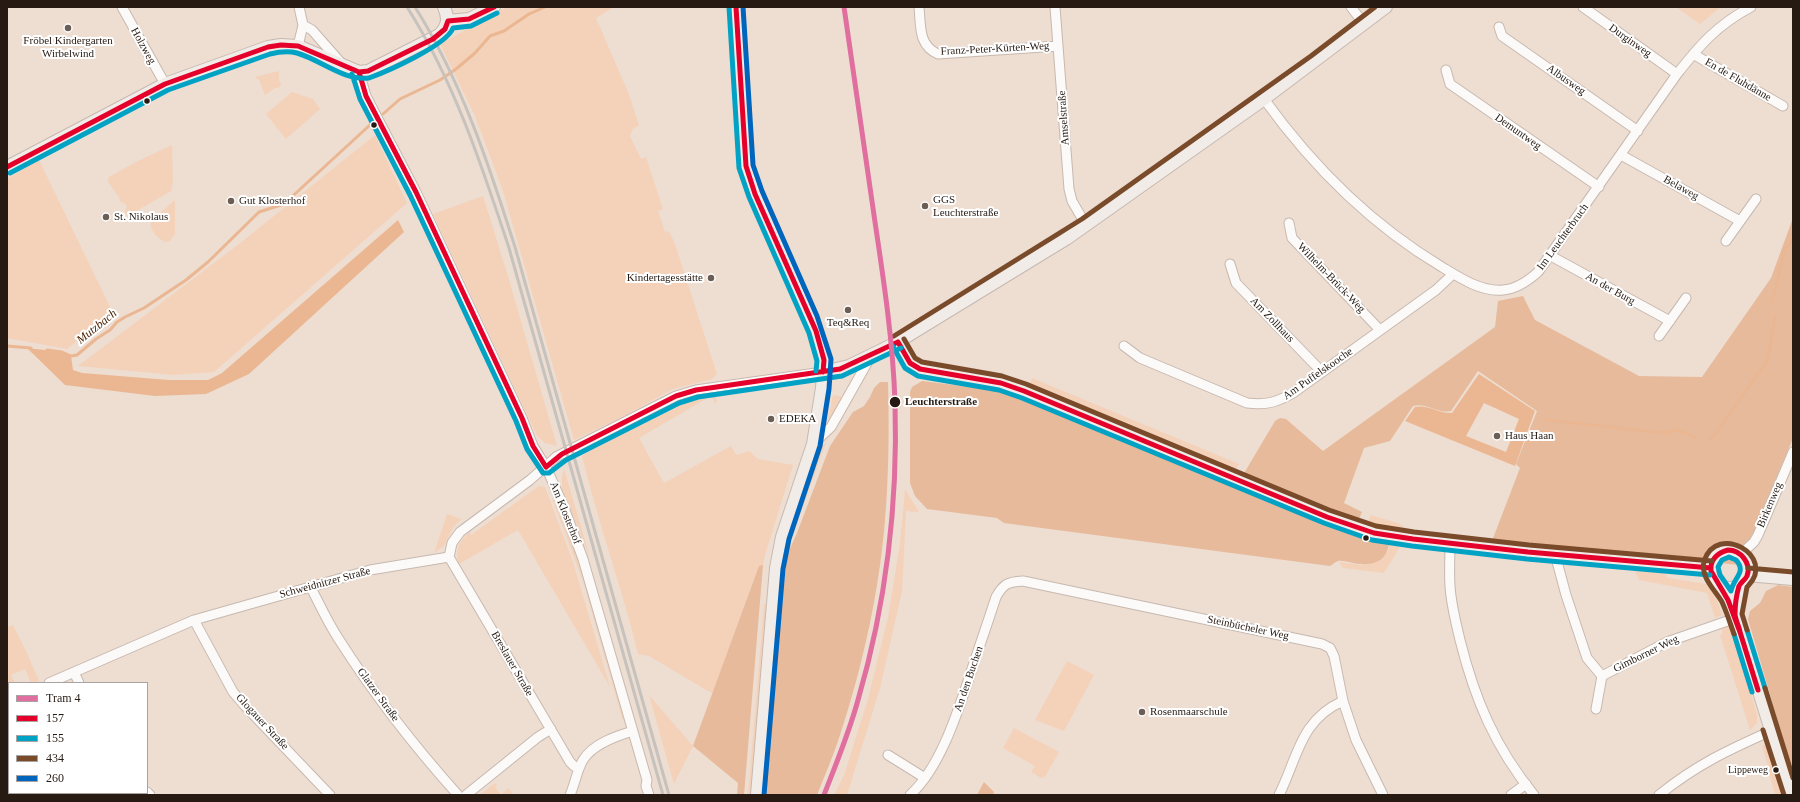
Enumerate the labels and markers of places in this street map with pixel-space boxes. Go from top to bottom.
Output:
marker: Fröbel Kindergarten Wirbelwind [63,23,73,33]
place label: Fröbel Kindergarten Wirbelwind [23,34,113,60]
unlabelled marker [142,96,152,106]
unlabelled marker [369,120,379,130]
place label: GGS Leuchterstraße [933,193,998,219]
place label: Gut Klosterhof [239,194,305,208]
marker: Gut Klosterhof [226,196,236,206]
marker: GGS Leuchterstraße [920,201,930,211]
place label: St. Nikolaus [114,210,168,224]
marker: St. Nikolaus [101,212,111,222]
place label: Kindertagesstätte [627,271,703,285]
marker: Kindertagesstätte [706,273,716,283]
marker: Teq&Req [843,305,853,315]
place label: Teq&Req [827,316,869,330]
marker: Leuchterstraße [888,395,902,409]
place label: Leuchterstraße [905,395,977,409]
place label: EDEKA [779,412,816,426]
marker: EDEKA [766,414,776,424]
place label: Haus Haan [1505,429,1554,443]
marker: Haus Haan [1492,431,1502,441]
unlabelled marker [1361,533,1371,543]
place label: Rosenmaarschule [1150,705,1228,719]
marker: Rosenmaarschule [1137,707,1147,717]
place label: Lippeweg [1728,764,1768,776]
marker: Lippeweg [1771,765,1781,775]

